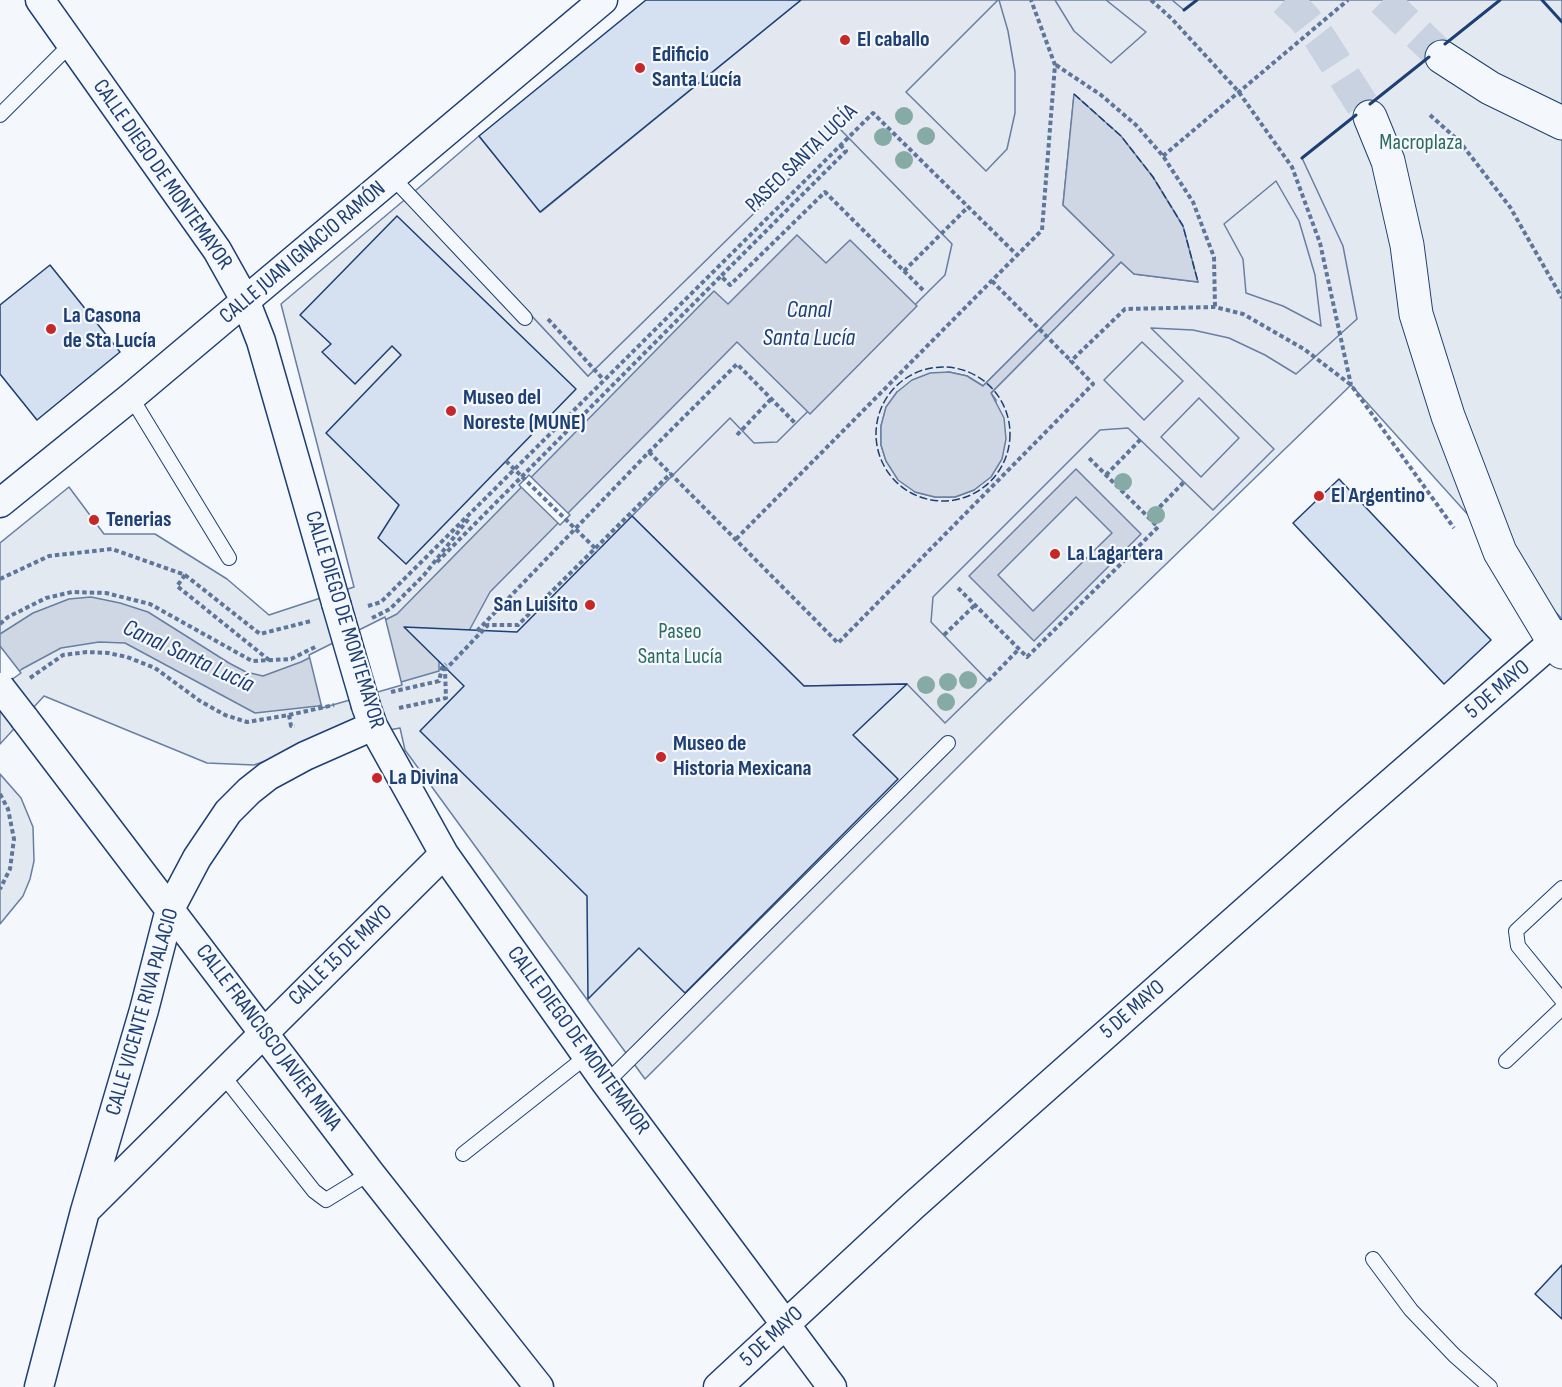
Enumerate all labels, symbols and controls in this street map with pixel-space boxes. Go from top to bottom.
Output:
place label: El caballo [857,27,930,53]
marker: El caballo [838,33,852,47]
place label: Edificio Santa Lucía [652,42,742,94]
marker: Edificio Santa Lucía [633,61,647,75]
street label: CALLE DIEGO DE MONTEMAYOR [86,75,238,275]
street label: PASEO SANTA LUCÍA [741,99,863,219]
park label: Macroplaza [1379,130,1463,156]
street label: CALLE JUAN IGNACIO RAMÓN [215,176,391,330]
water label: Canal Santa Lucía [763,297,855,353]
place label: La Casona de Sta Lucía [63,303,156,354]
marker: La Casona de Sta Lucía [44,322,58,336]
place label: Museo del Noreste (MUNE) [463,385,586,436]
marker: Museo del Noreste (MUNE) [444,404,458,418]
place label: El Argentino [1331,483,1425,509]
marker: El Argentino [1312,489,1326,503]
place label: Tenerias [106,507,172,533]
street label: CALLE DIEGO DE MONTEMAYOR [298,508,390,732]
marker: Tenerias [87,513,101,527]
place label: La Lagartera [1067,541,1163,567]
marker: La Lagartera [1048,547,1062,561]
place label: San Luisito [493,592,578,618]
marker: San Luisito [583,598,597,612]
water label: Canal Santa Lucía [118,614,258,700]
park label: Paseo Santa Lucía [638,619,722,670]
street label: 5 DE MAYO [1460,655,1536,725]
place label: Museo de Historia Mexicana [673,731,812,782]
marker: Museo de Historia Mexicana [654,750,668,764]
place label: La Divina [389,765,459,791]
marker: La Divina [370,771,384,785]
street label: CALLE 15 DE MAYO [284,900,398,1012]
street label: CALLE VICENTE RIVA PALACIO [101,905,185,1119]
street label: CALLE FRANCISCO JAVIER MINA [189,940,347,1136]
street label: CALLE DIEGO DE MONTEMAYOR [501,942,655,1140]
street label: 5 DE MAYO [1095,975,1171,1045]
street label: 5 DE MAYO [735,1301,809,1373]

